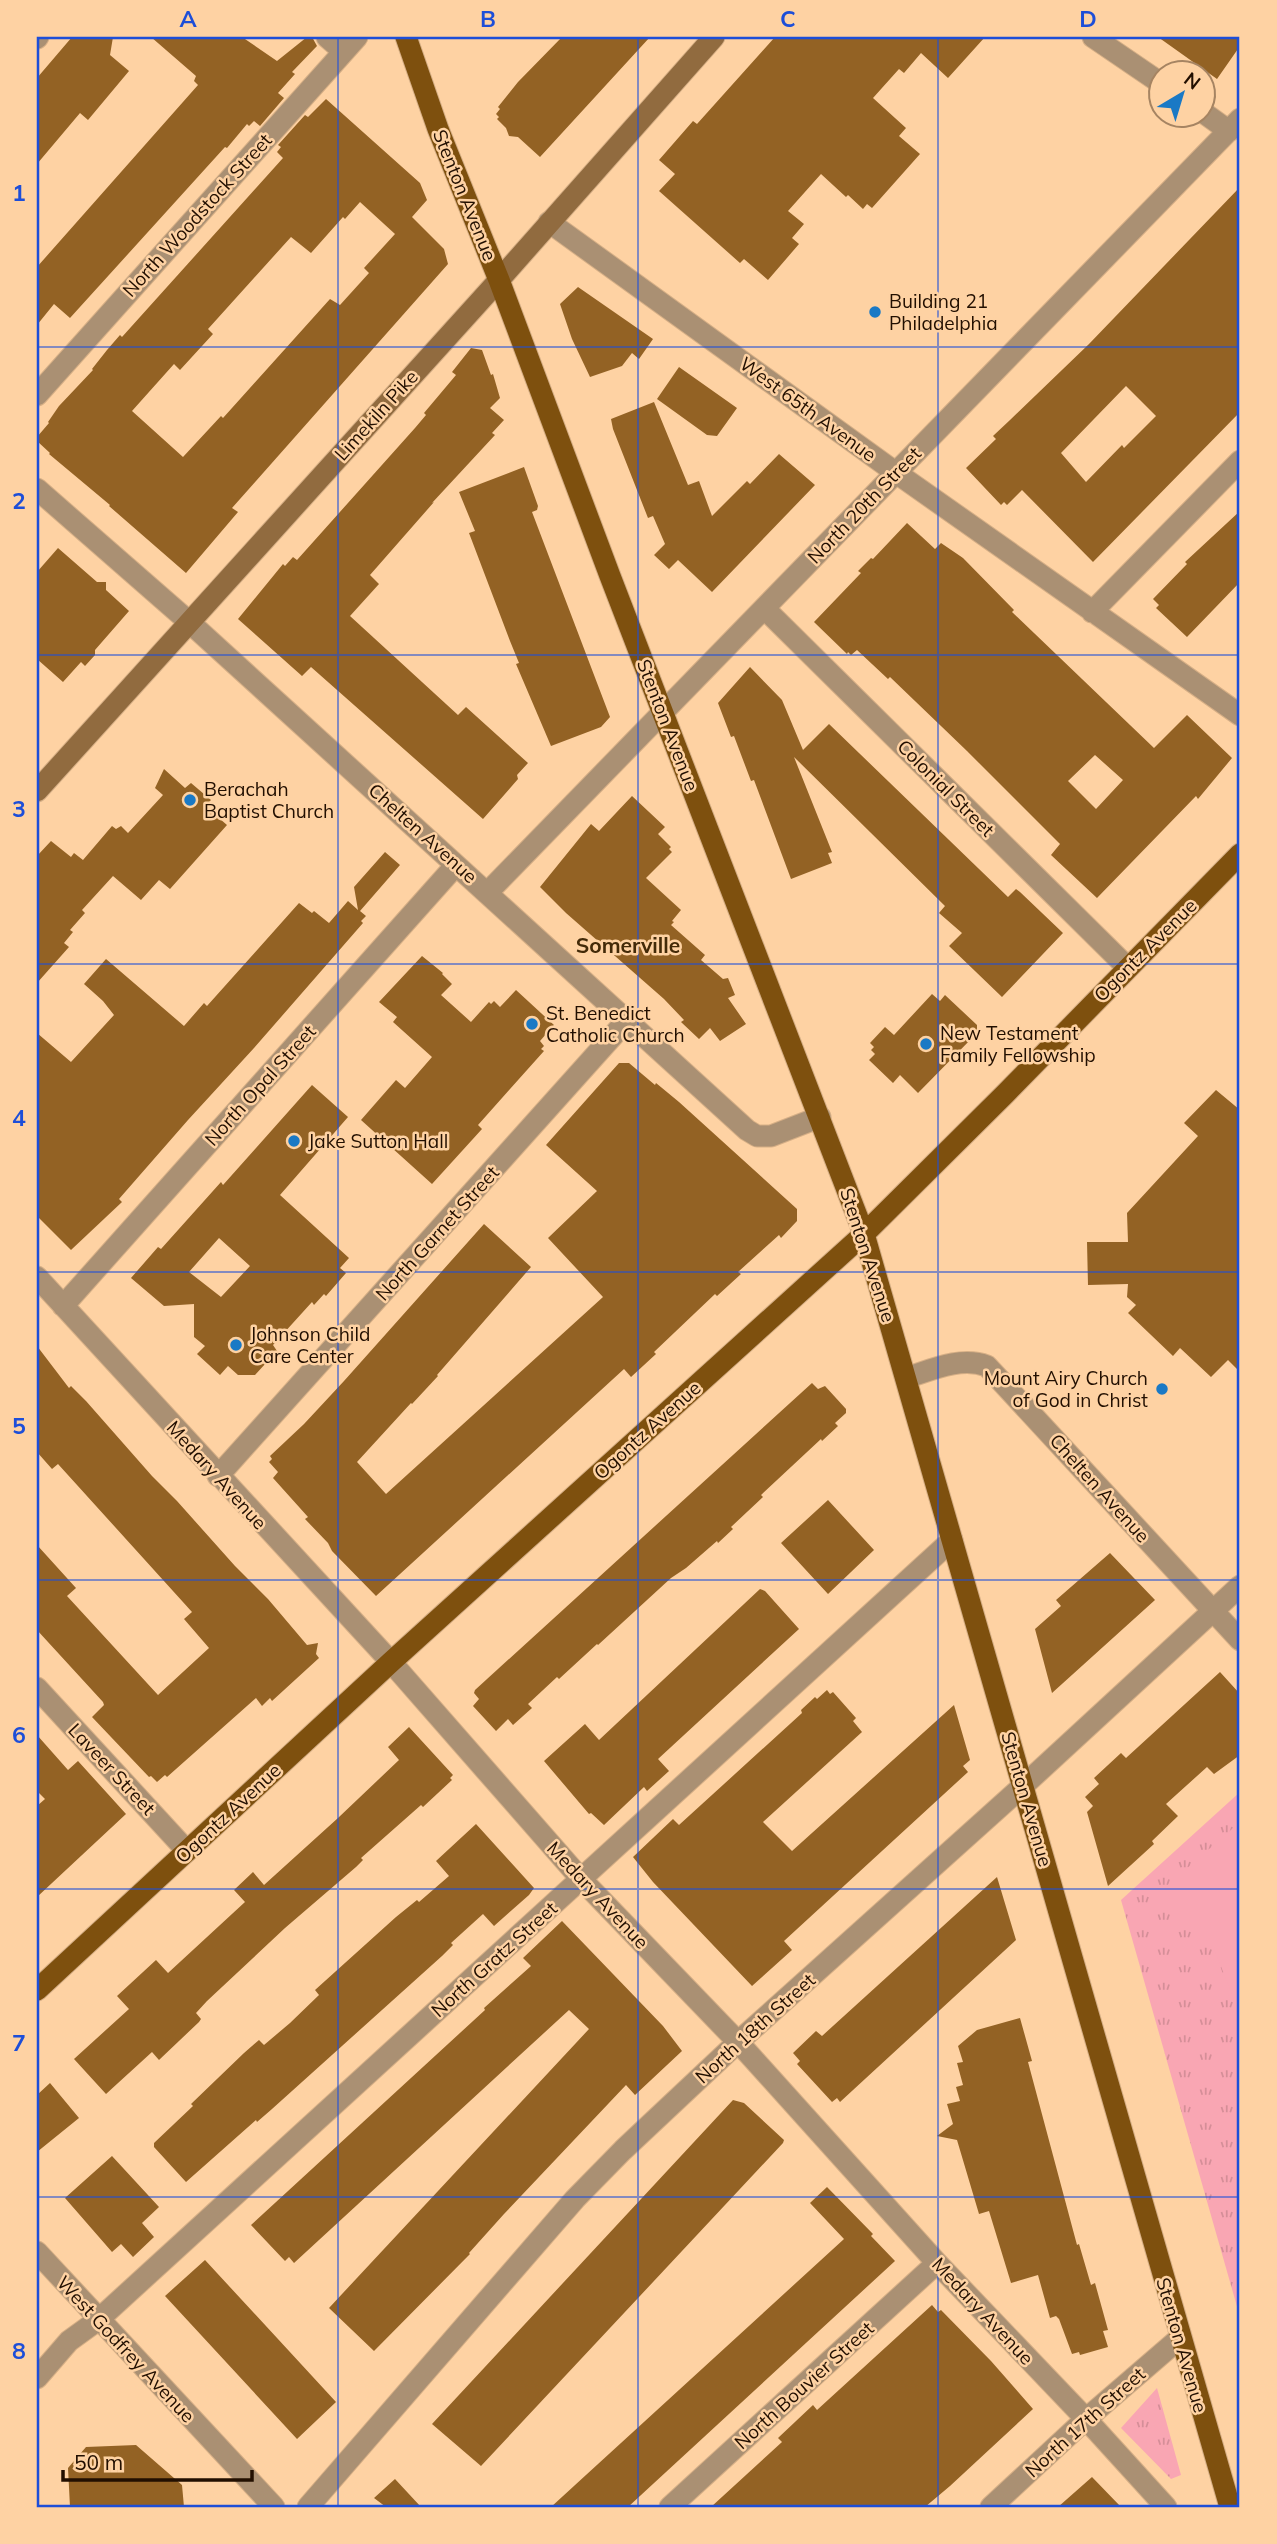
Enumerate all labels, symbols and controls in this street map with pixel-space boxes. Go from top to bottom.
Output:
text: A [179,4,197,33]
text: B [480,4,496,33]
text: C [780,4,796,33]
text: D [1079,4,1097,33]
north arrow [1148,60,1218,130]
text: N [1179,67,1206,94]
street label: Stenton Avenue [428,126,502,264]
street label: North Woodstock Street [117,128,277,302]
text: 1 [12,178,26,207]
place label: Building 21 Philadelphia [889,289,998,335]
marker: Building 21 Philadelphia [867,304,883,320]
street label: West 65th Avenue [735,351,881,467]
street label: Limekiln Pike [329,365,423,465]
street label: North 20th Street [802,441,926,568]
text: 2 [12,486,26,515]
street label: Stenton Avenue [632,656,704,794]
street label: Colonial Street [892,734,1000,842]
place label: Berachah Baptist Church [204,777,334,823]
street label: Chelten Avenue [364,778,482,888]
marker: Berachah Baptist Church [182,792,198,808]
text: 3 [12,794,26,823]
street label: Ogontz Avenue [1089,894,1201,1006]
district label: Somerville [576,932,680,958]
place label: St. Benedict Catholic Church [546,1001,685,1047]
marker: St. Benedict Catholic Church [524,1016,540,1032]
street label: North Opal Street [199,1019,321,1151]
place label: New Testament Family Fellowship [940,1021,1096,1067]
marker: New Testament Family Fellowship [918,1036,934,1052]
text: 4 [12,1103,26,1132]
place label: Jake Sutton Hall [308,1129,448,1153]
marker: Jake Sutton Hall [286,1133,302,1149]
street label: North Garnet Street [370,1160,504,1305]
street label: Stenton Avenue [835,1185,901,1325]
place label: Johnson Child Care Center [250,1322,370,1368]
marker: Johnson Child Care Center [228,1337,244,1353]
place label: Mount Airy Church of God in Christ [984,1366,1148,1412]
street label: Ogontz Avenue [589,1376,705,1484]
marker: Mount Airy Church of God in Christ [1154,1381,1170,1397]
text: 5 [12,1411,26,1440]
street label: Medary Avenue [162,1416,272,1534]
street label: Chelten Avenue [1045,1429,1155,1547]
street label: Laveer Street [63,1718,161,1820]
text: 6 [12,1720,26,1749]
street label: Stenton Avenue [996,1729,1058,1869]
street label: Ogontz Avenue [170,1758,286,1868]
street label: Medary Avenue [542,1836,654,1954]
street label: North Gratz Street [426,1896,562,2022]
street label: North 18th Street [690,1968,820,2088]
text: 7 [12,2028,26,2057]
street label: Medary Avenue [927,2252,1039,2370]
street label: West Godfrey Avenue [52,2271,200,2427]
street label: Stenton Avenue [1151,2275,1213,2415]
street label: North Bouvier Street [729,2316,879,2454]
text: 8 [12,2336,26,2365]
street label: North 17th Street [1020,2362,1150,2482]
scale bar [63,2439,252,2483]
text: 50 m [74,2449,123,2475]

